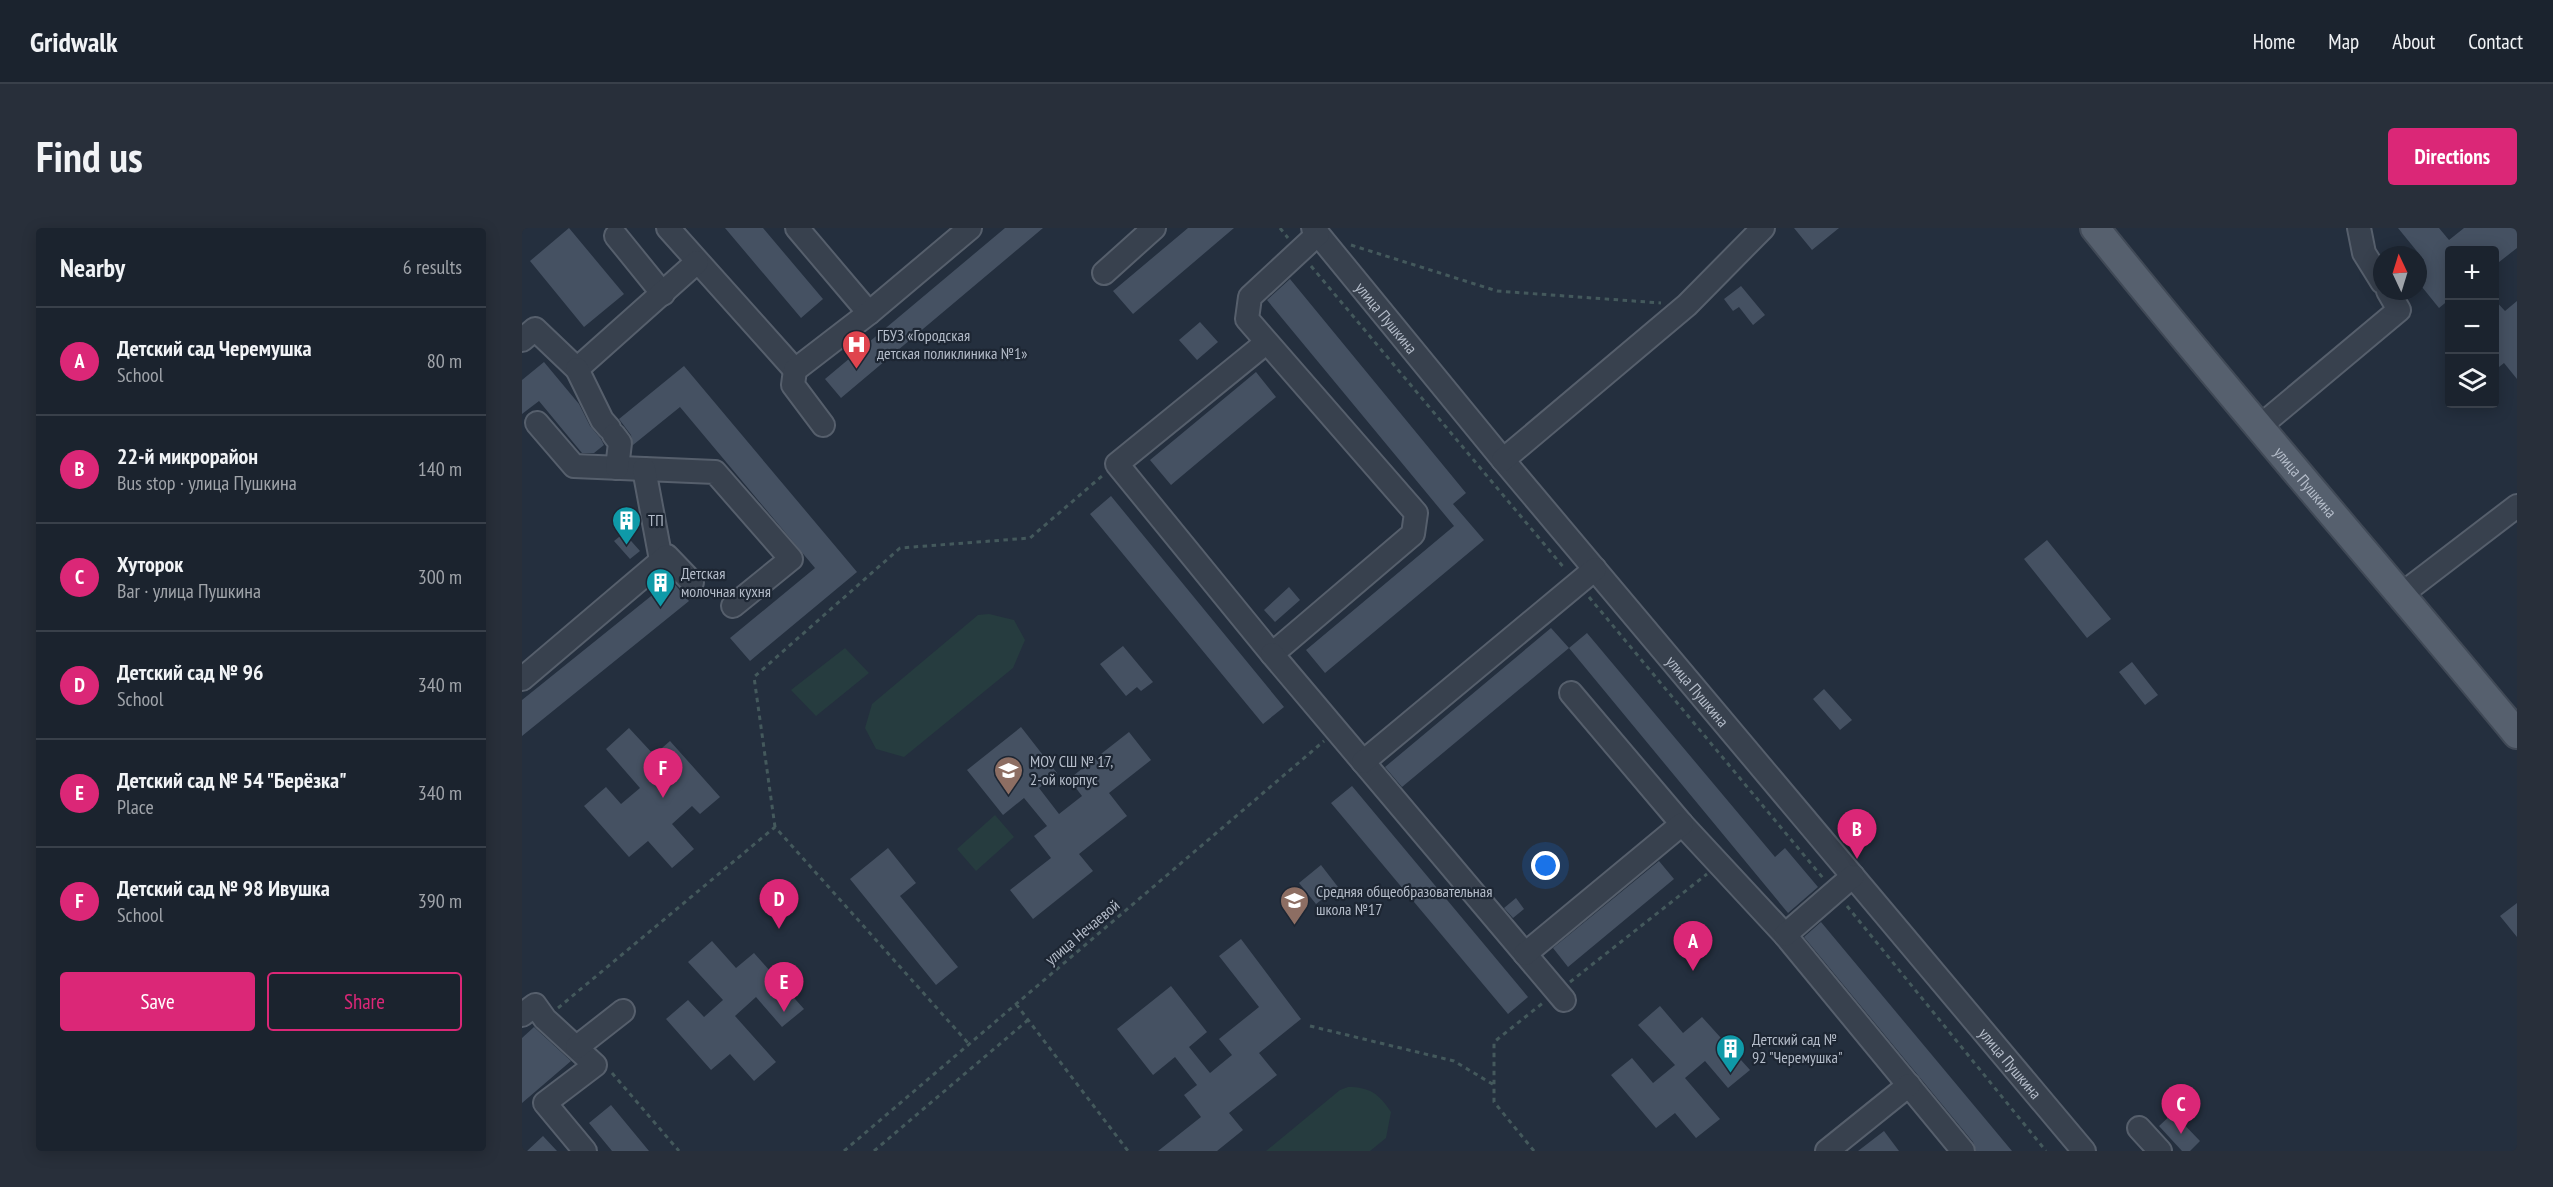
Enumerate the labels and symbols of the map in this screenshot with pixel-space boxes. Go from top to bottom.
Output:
north arrow [2373,246,2427,300]
street label: улица Пушкина [1351,278,1422,358]
place label: ГБУЗ «Городская детская поликлиника №1» [877,325,1027,363]
hospital icon: ГБУЗ «Городская детская поликлиника №1» [840,328,872,370]
street label: улица Пушкина [2270,442,2341,522]
building icon: ТП [611,504,643,546]
place label: ТП [648,510,664,530]
place label: Детская молочная кухня [681,563,771,601]
building icon: Детская молочная кухня [644,566,676,608]
street label: улица Пушкина [1662,652,1733,731]
pin: F [644,748,682,798]
place label: МОУ СШ № 17, 2-ой корпус [1030,751,1113,789]
school or university icon: МОУ СШ № 17, 2-ой корпус [993,754,1025,796]
pin: B [1838,810,1876,859]
your location [1531,851,1560,880]
pin: D [760,880,798,929]
place label: Средняя общеобразовательная школа №17 [1316,881,1492,919]
school or university icon: Средняя общеобразовательная школа №17 [1279,884,1311,926]
street label: улица Нечаевой [1041,895,1123,969]
pin: A [1674,922,1712,971]
pin: E [764,962,804,1012]
street label: улица Пушкина [1975,1024,2046,1103]
place label: Детский сад № 92 "Черемушка" [1752,1029,1842,1067]
building icon: Детский сад № 92 "Черемушка" [1715,1032,1747,1074]
pin: C [2162,1084,2200,1134]

